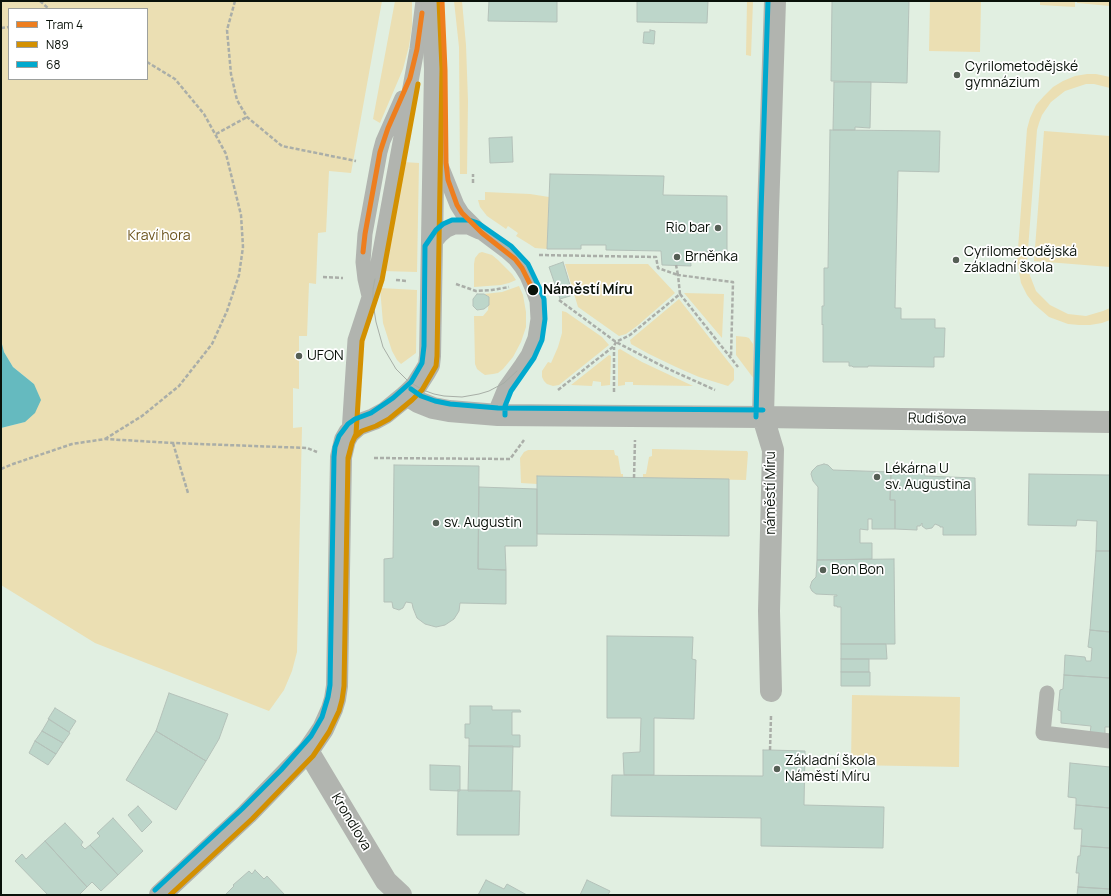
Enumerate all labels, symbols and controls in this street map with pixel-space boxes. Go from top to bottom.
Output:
legend [8,8,148,80]
text: Tram 4 [46,16,83,33]
text: N89 [46,36,69,53]
text: 68 [46,56,60,73]
place label: Cyrilometodějské gymnázium [965,59,1078,92]
marker: Cyrilometodějské gymnázium [952,70,962,80]
place label: Rio bar [666,220,710,236]
marker: Rio bar [713,223,723,233]
park label: Kraví hora [128,228,190,244]
place label: Cyrilometodějská základní škola [964,244,1077,276]
place label: Brněnka [685,249,738,265]
marker: Brněnka [672,252,682,262]
marker: Cyrilometodějská základní škola [951,255,961,265]
place label: Náměstí Míru [543,282,633,298]
marker: Náměstí Míru [526,283,540,297]
place label: UFON [307,348,344,364]
marker: UFON [294,351,304,361]
street label: Rudišova [908,410,966,428]
street label: náměstí Míru [763,451,779,535]
place label: Lékárna U sv. Augustina [885,461,971,494]
marker: Lékárna U sv. Augustina [872,472,882,482]
place label: sv. Augustin [444,515,522,531]
marker: sv. Augustin [431,518,441,528]
place label: Bon Bon [831,562,884,578]
marker: Bon Bon [818,565,828,575]
place label: Základní škola Náměstí Míru [785,753,876,786]
marker: Základní škola Náměstí Míru [772,764,782,774]
street label: Krondlova [327,790,375,854]

